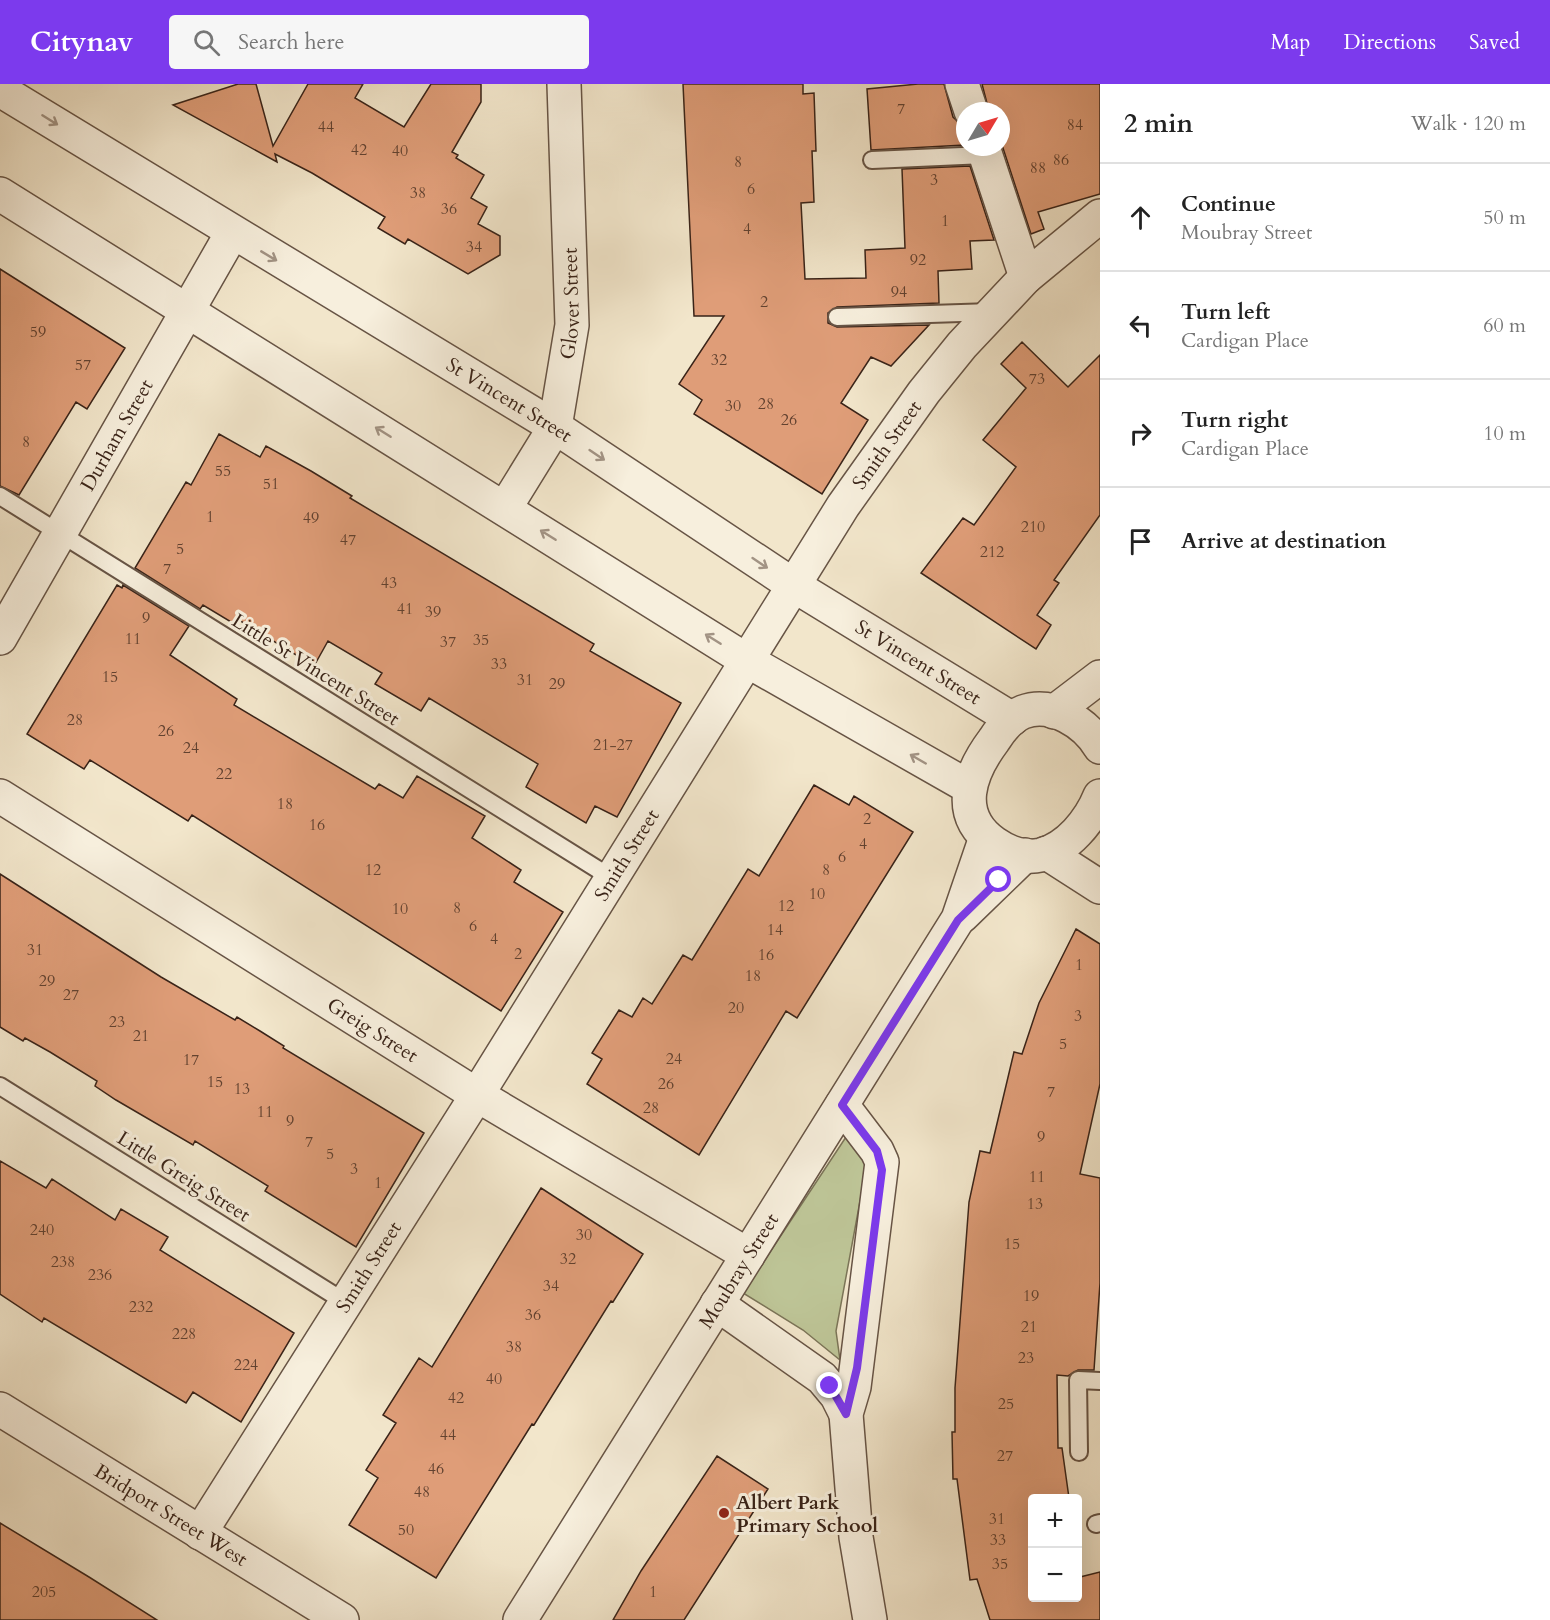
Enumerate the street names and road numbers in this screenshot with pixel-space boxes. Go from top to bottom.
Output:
street label: Glover Street [554,247,586,361]
street label: St Vincent Street [441,351,578,449]
street label: Durham Street [74,374,160,496]
street label: Smith Street [846,394,928,495]
street label: Little St Vincent Street [227,607,405,732]
street label: St Vincent Street [850,613,987,711]
street label: Smith Street [588,803,666,906]
street label: Greig Street [322,991,424,1069]
street label: Little Greig Street [112,1125,256,1229]
street label: Moubray Street [692,1207,785,1334]
street label: Smith Street [330,1216,408,1318]
street label: Bridport Street West [89,1457,253,1573]

